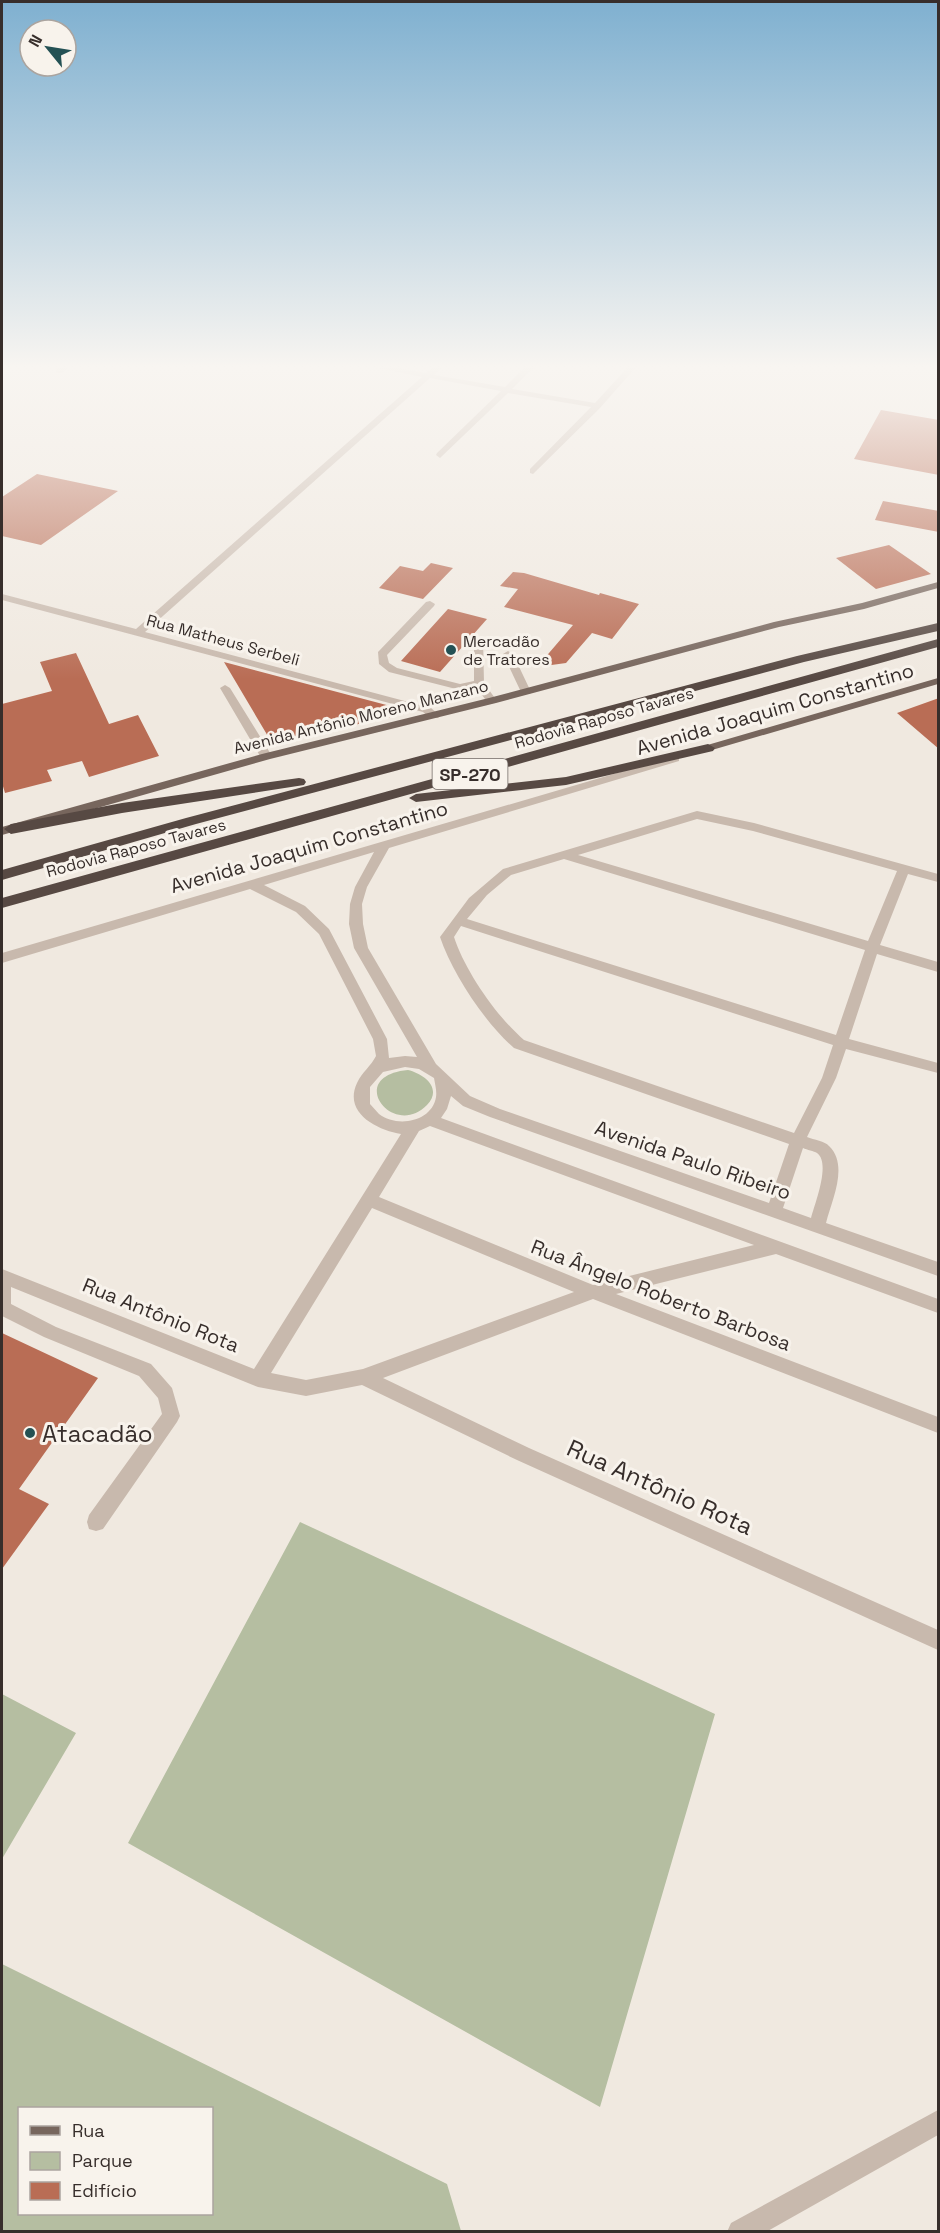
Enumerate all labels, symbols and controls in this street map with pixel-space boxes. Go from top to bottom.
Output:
north arrow [18,18,78,78]
text: N [24,31,47,51]
street label: Rua Matheus Serbeli [144,609,302,671]
place label: Mercadão de Tratores [463,631,550,670]
marker: Mercadão de Tratores [444,643,458,657]
street label: Avenida Joaquim Constantino [633,657,917,761]
street label: Avenida Antônio Moreno Manzano [231,675,491,759]
street label: Rodovia Raposo Tavares [512,682,696,754]
road number: SP-270 [432,759,508,789]
street label: Avenida Joaquim Constantino [167,795,451,899]
street label: Rodovia Raposo Tavares [44,814,228,882]
street label: Avenida Paulo Ribeiro [592,1114,794,1206]
street label: Rua Ângelo Roberto Barbosa [527,1233,795,1357]
street label: Rua Antônio Rota [79,1272,243,1358]
place label: Atacadão [42,1418,153,1449]
marker: Atacadão [23,1426,37,1440]
street label: Rua Antônio Rota [562,1432,758,1542]
legend [18,2107,213,2215]
text: Rua [72,2119,105,2142]
text: Parque [72,2149,133,2172]
text: Edifício [72,2179,137,2202]

